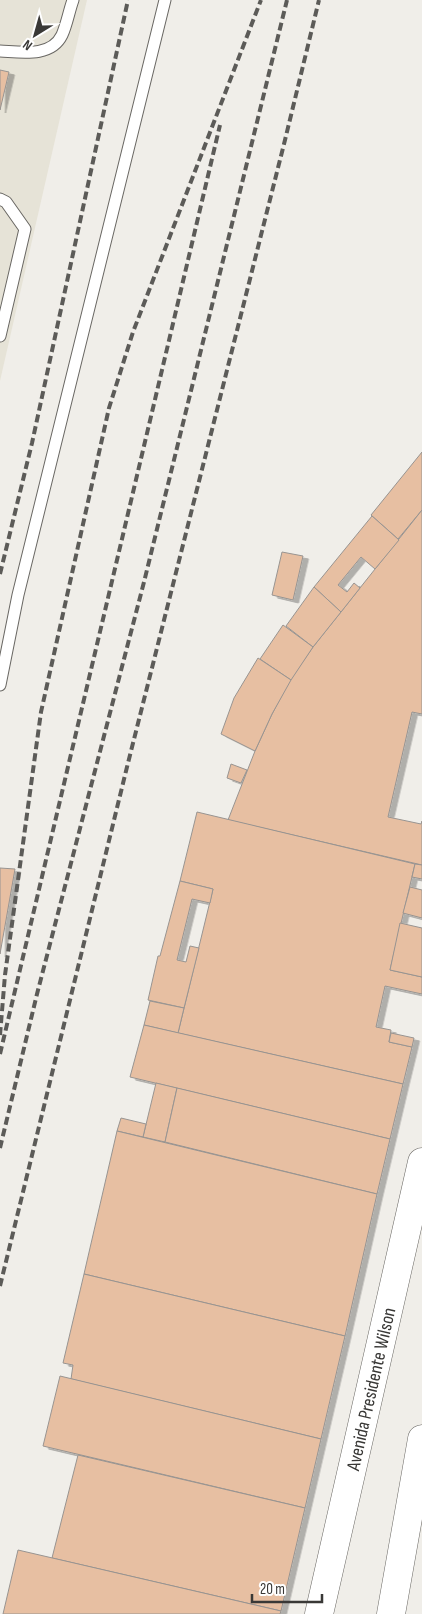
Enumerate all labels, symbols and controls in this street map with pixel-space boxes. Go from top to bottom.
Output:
north arrow [10,10,60,60]
text: N [19,36,36,54]
street label: Avenida Presidente Wilson [342,1305,401,1474]
scale bar [252,1572,322,1604]
text: 20 m [260,1580,285,1599]

